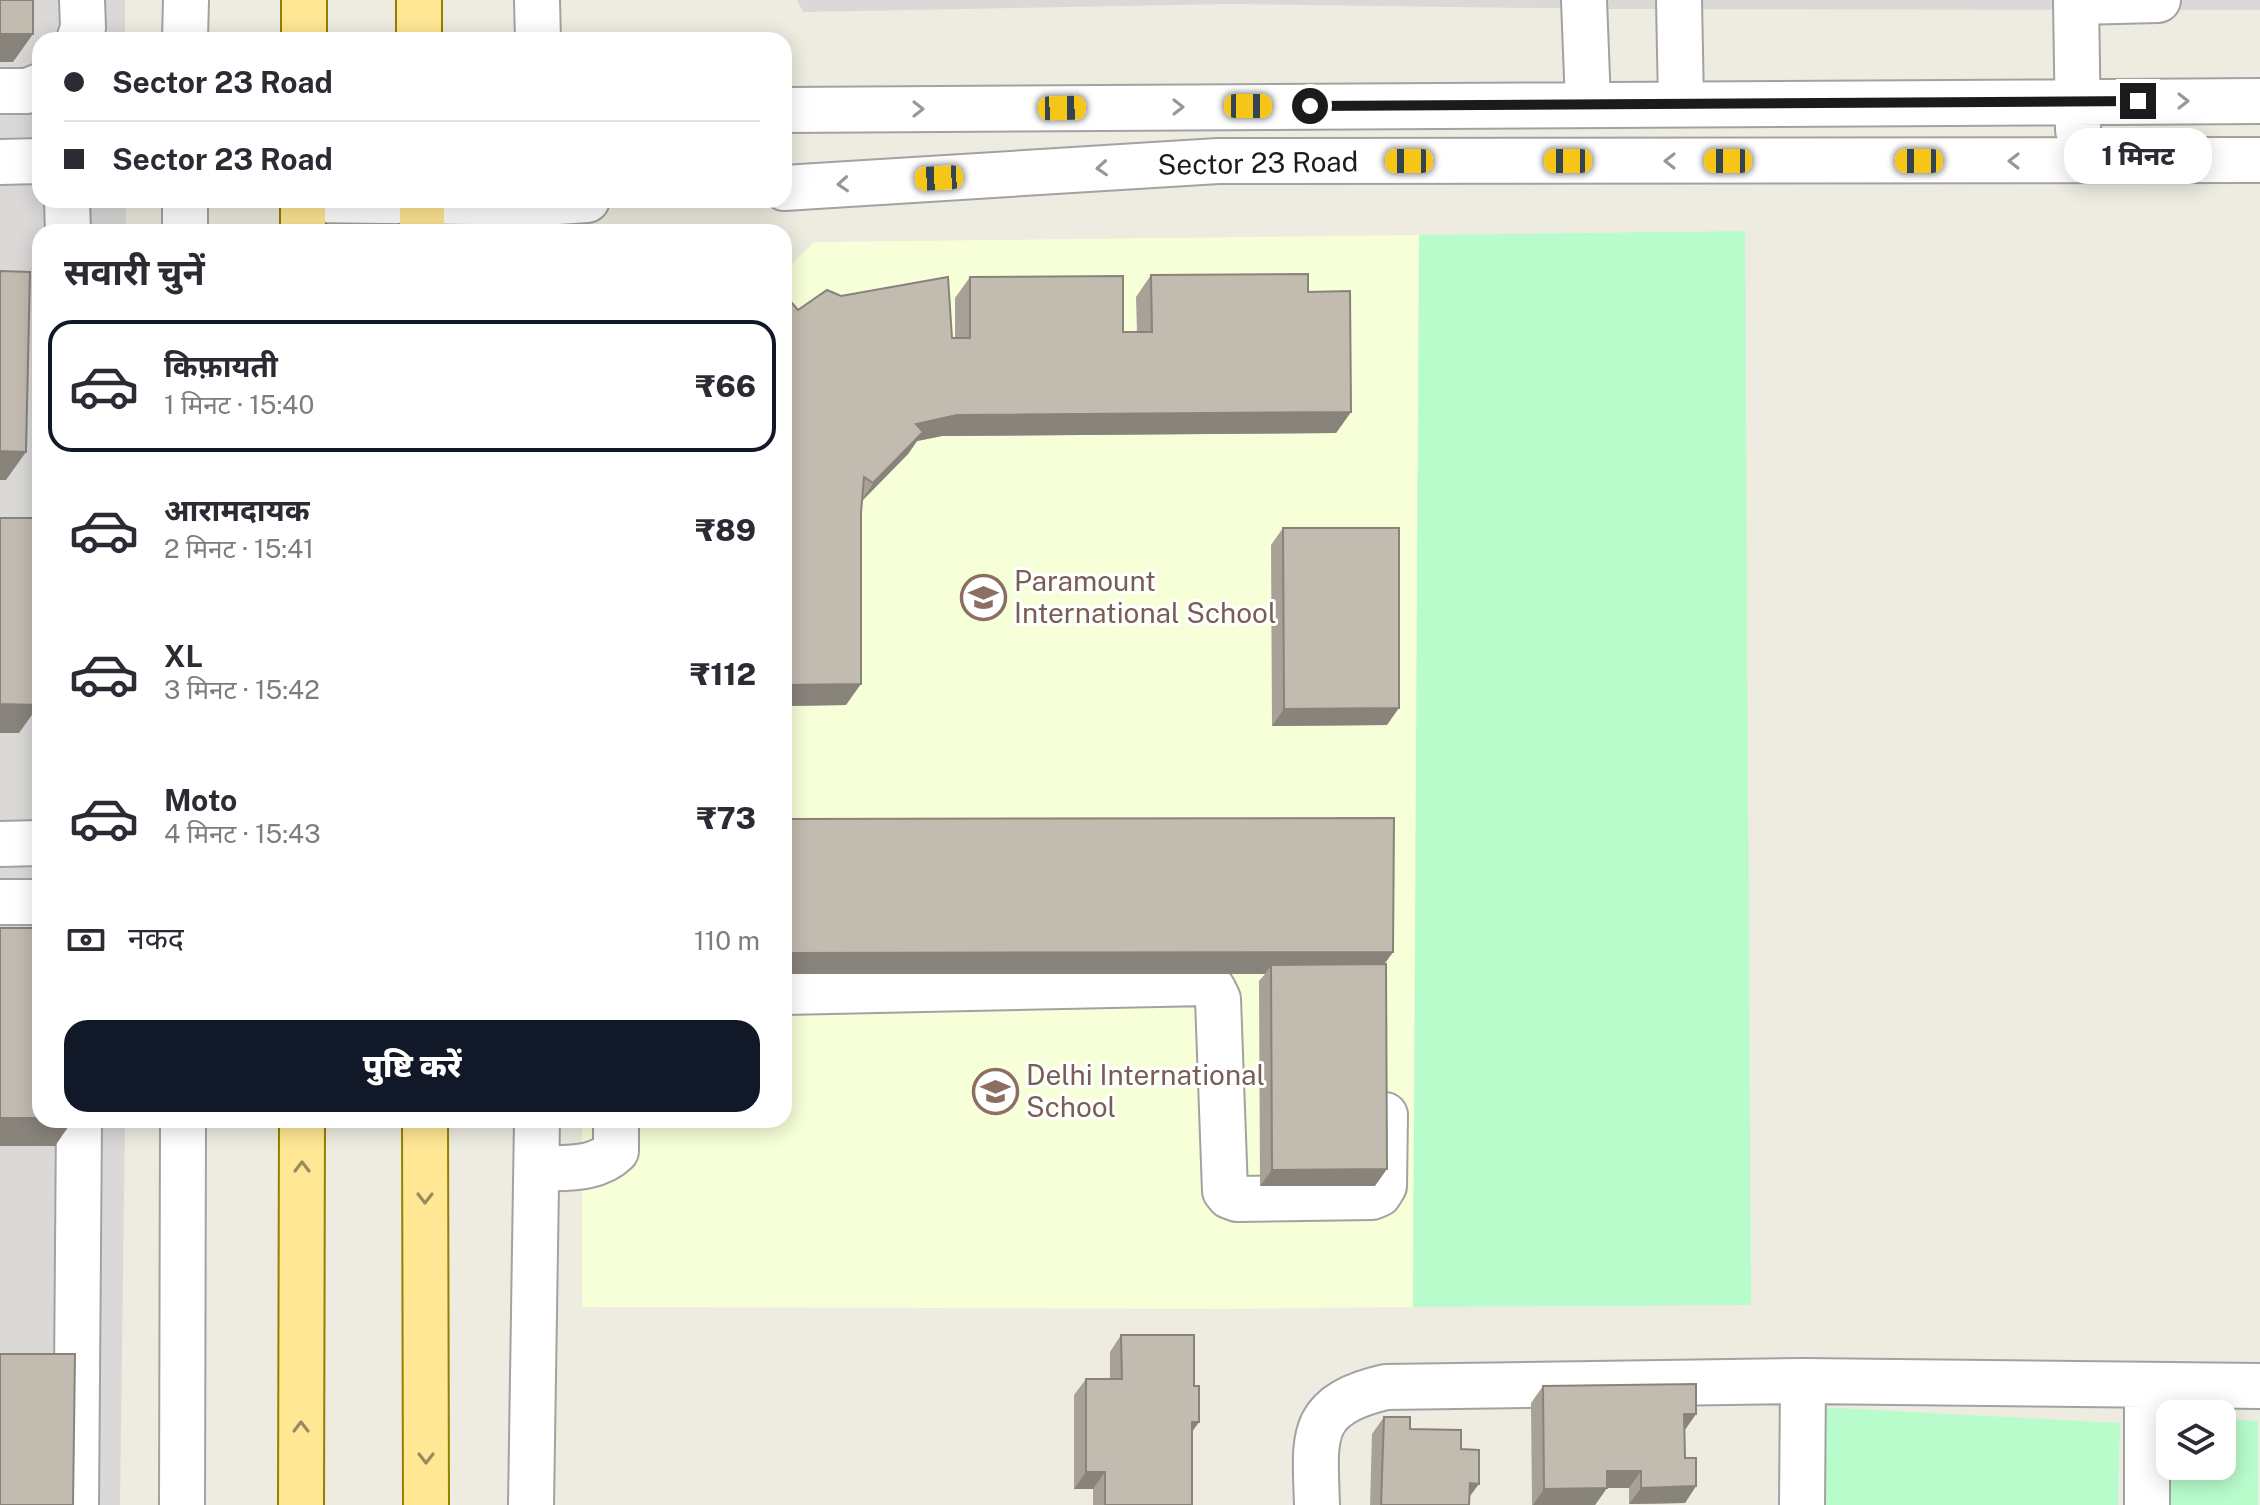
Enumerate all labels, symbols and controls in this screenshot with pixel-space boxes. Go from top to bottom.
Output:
text: Sector 23 Road [112,64,333,100]
route end [2120,83,2156,119]
route start [1292,88,1328,124]
one-way arrow [2177,92,2190,110]
car [1224,94,1272,118]
car [1038,96,1086,120]
one-way arrow [1172,98,1185,116]
one-way arrow [912,100,925,118]
callout: 1 मिनट [2064,129,2212,185]
text: 1 मिनट [2101,140,2175,171]
text: Sector 23 Road [112,141,333,177]
street label: Sector 23 Road [1157,144,1359,181]
car [1385,149,1433,173]
car [1544,149,1592,173]
car [1704,149,1752,173]
car [1895,149,1943,173]
one-way arrow [1663,152,1676,170]
one-way arrow [2007,152,2020,170]
one-way arrow [1095,159,1108,176]
car [914,165,964,191]
one-way arrow [836,175,849,192]
text: सवारी चुनें [64,251,205,293]
text: किफ़ायती [164,348,278,384]
icon: car [68,350,140,422]
text: ₹66 [695,368,756,404]
text: 1 मिनट · 15:40 [164,389,314,420]
text: आरामदायक [164,492,310,528]
icon: car [68,494,140,566]
text: ₹89 [695,512,756,548]
text: 2 मिनट · 15:41 [164,533,314,564]
place label: Paramount International School [1014,564,1276,629]
school or university icon: Paramount International School [959,573,1007,621]
icon: car [68,638,140,710]
text: XL [164,638,203,674]
text: ₹112 [690,656,756,692]
text: 3 मिनट · 15:42 [164,674,320,705]
icon: car [68,782,140,854]
text: Moto [164,782,237,818]
text: ₹73 [697,800,756,836]
text: 4 मिनट · 15:43 [164,818,321,849]
icon: cash [64,918,108,962]
text: नकद [128,920,184,956]
text: 110 m [694,925,760,956]
button: पुष्टि करें [64,1020,760,1112]
place label: Delhi International School [1026,1058,1265,1123]
school or university icon: Delhi International School [971,1067,1019,1115]
one-way arrow [293,1160,310,1173]
one-way arrow [416,1192,434,1205]
map controls [2156,1400,2236,1480]
button: layers [2156,1400,2236,1480]
one-way arrow [292,1420,310,1433]
one-way arrow [417,1452,435,1465]

